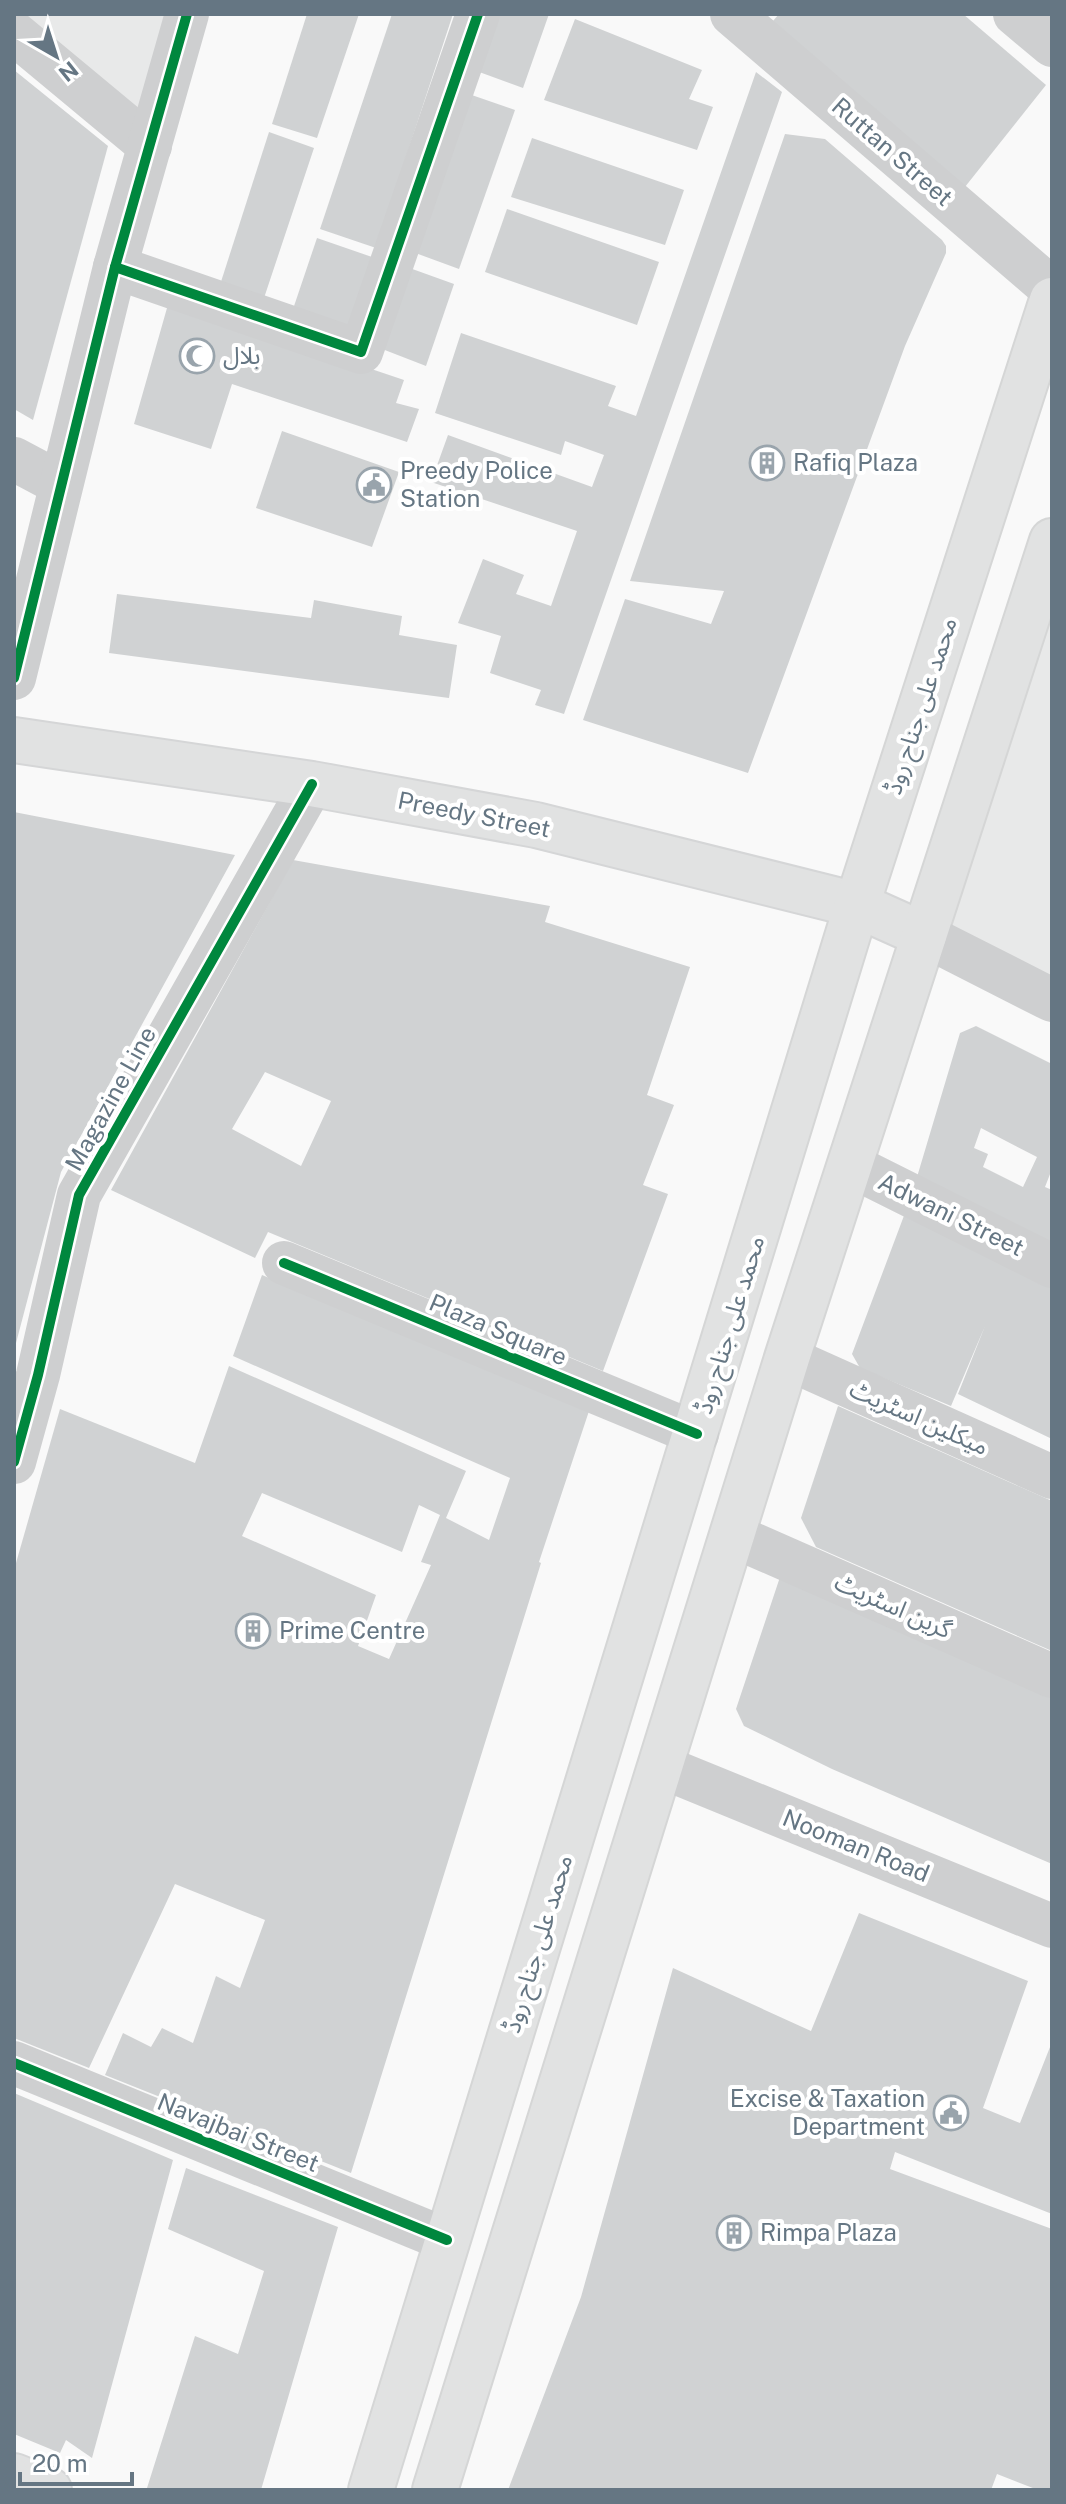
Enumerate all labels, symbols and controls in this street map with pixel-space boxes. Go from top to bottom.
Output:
north arrow [16,16,96,96]
text: N [54,56,83,87]
street label: Ruttan Street [827,91,959,211]
mosque icon: بلال [178,337,216,375]
place label: بلال [223,341,261,370]
building icon: Rafiq Plaza [748,444,786,482]
place label: Rafiq Plaza [793,448,918,476]
place label: Preedy Police Station [400,456,553,512]
public building icon: Preedy Police Station [355,466,393,504]
street label: محمد علی جناح روڈ [878,614,966,799]
street label: Preedy Street [396,786,553,843]
street label: Magazine Line [59,1022,161,1175]
street label: Adwani Street [874,1167,1029,1261]
street label: محمد علی جناح روڈ [689,1232,773,1418]
street label: Plaza Square [425,1288,571,1371]
street label: میکلین اسٹریٹ [845,1374,993,1461]
street label: گرین اسٹریٹ [830,1567,957,1645]
building icon: Prime Centre [234,1612,272,1650]
place label: Prime Centre [279,1616,425,1644]
street label: Nooman Road [779,1803,934,1887]
street label: محمد علی جناح روڈ [497,1851,581,2037]
place label: Excise & Taxation Department [730,2084,925,2140]
street label: Navajbai Street [154,2087,323,2177]
public building icon: Excise & Taxation Department [932,2094,970,2132]
building icon: Rimpa Plaza [715,2214,753,2252]
place label: Rimpa Plaza [760,2218,897,2246]
scale bar [20,2436,132,2486]
text: 20 m [32,2449,88,2477]

